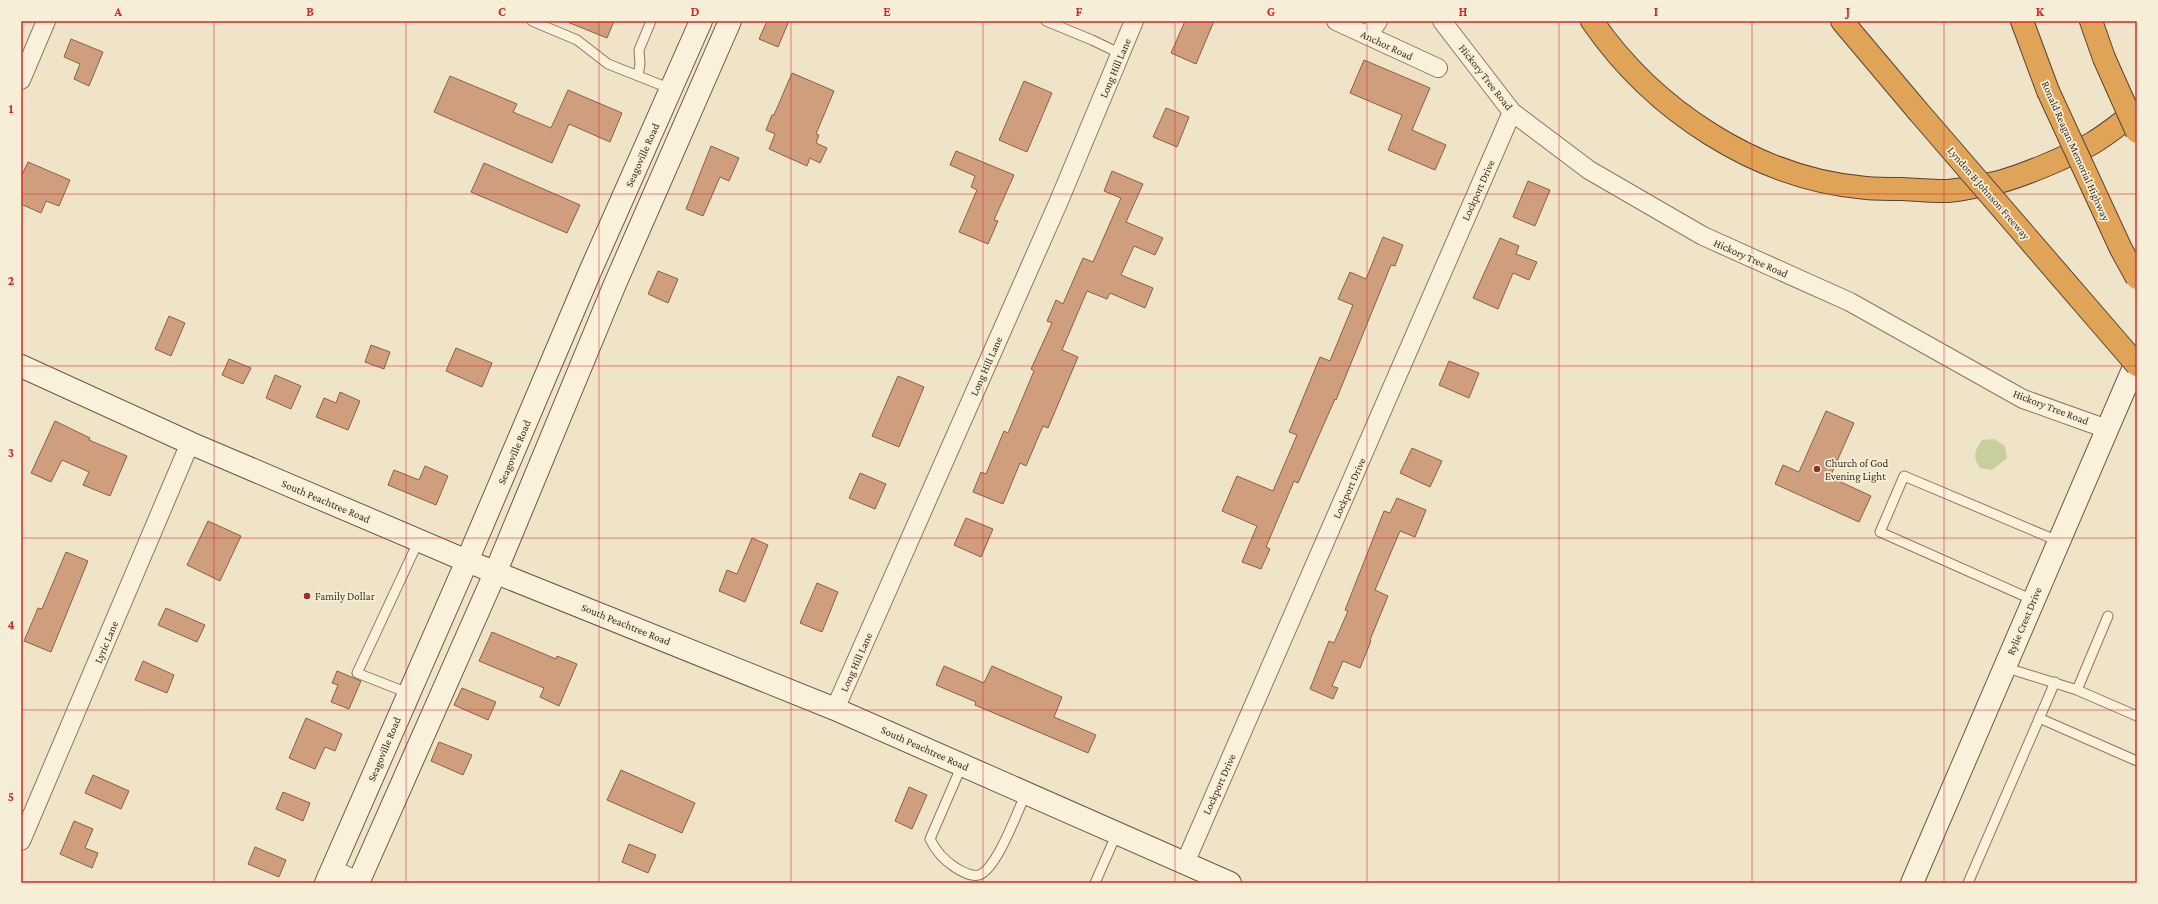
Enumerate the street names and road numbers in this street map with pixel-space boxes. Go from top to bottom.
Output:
street label: Anchor Road [1359,28,1415,62]
street label: Long Hill Lane [1097,36,1134,100]
street label: Hickory Tree Road [1456,42,1515,113]
street label: Ronald Reagan Memorial Highway [2039,79,2113,224]
street label: Seagoville Road [623,121,662,189]
street label: Lyndon B Johnson Freeway [1945,144,2033,243]
street label: Lockport Drive [1459,158,1498,223]
street label: Hickory Tree Road [1712,236,1790,281]
street label: Long Hill Lane [968,334,1005,398]
street label: Hickory Tree Road [2011,387,2091,428]
street label: Seagoville Road [495,418,534,486]
street label: Lockport Drive [1330,456,1369,521]
street label: South Peachtree Road [280,477,372,525]
street label: Rylie Crest Drive [2004,585,2045,657]
street label: South Peachtree Road [580,601,673,647]
street label: Lyric Lane [92,619,121,665]
street label: Long Hill Lane [838,630,875,694]
street label: Seagoville Road [365,715,404,783]
street label: South Peachtree Road [879,723,971,773]
street label: Lockport Drive [1200,752,1239,817]

